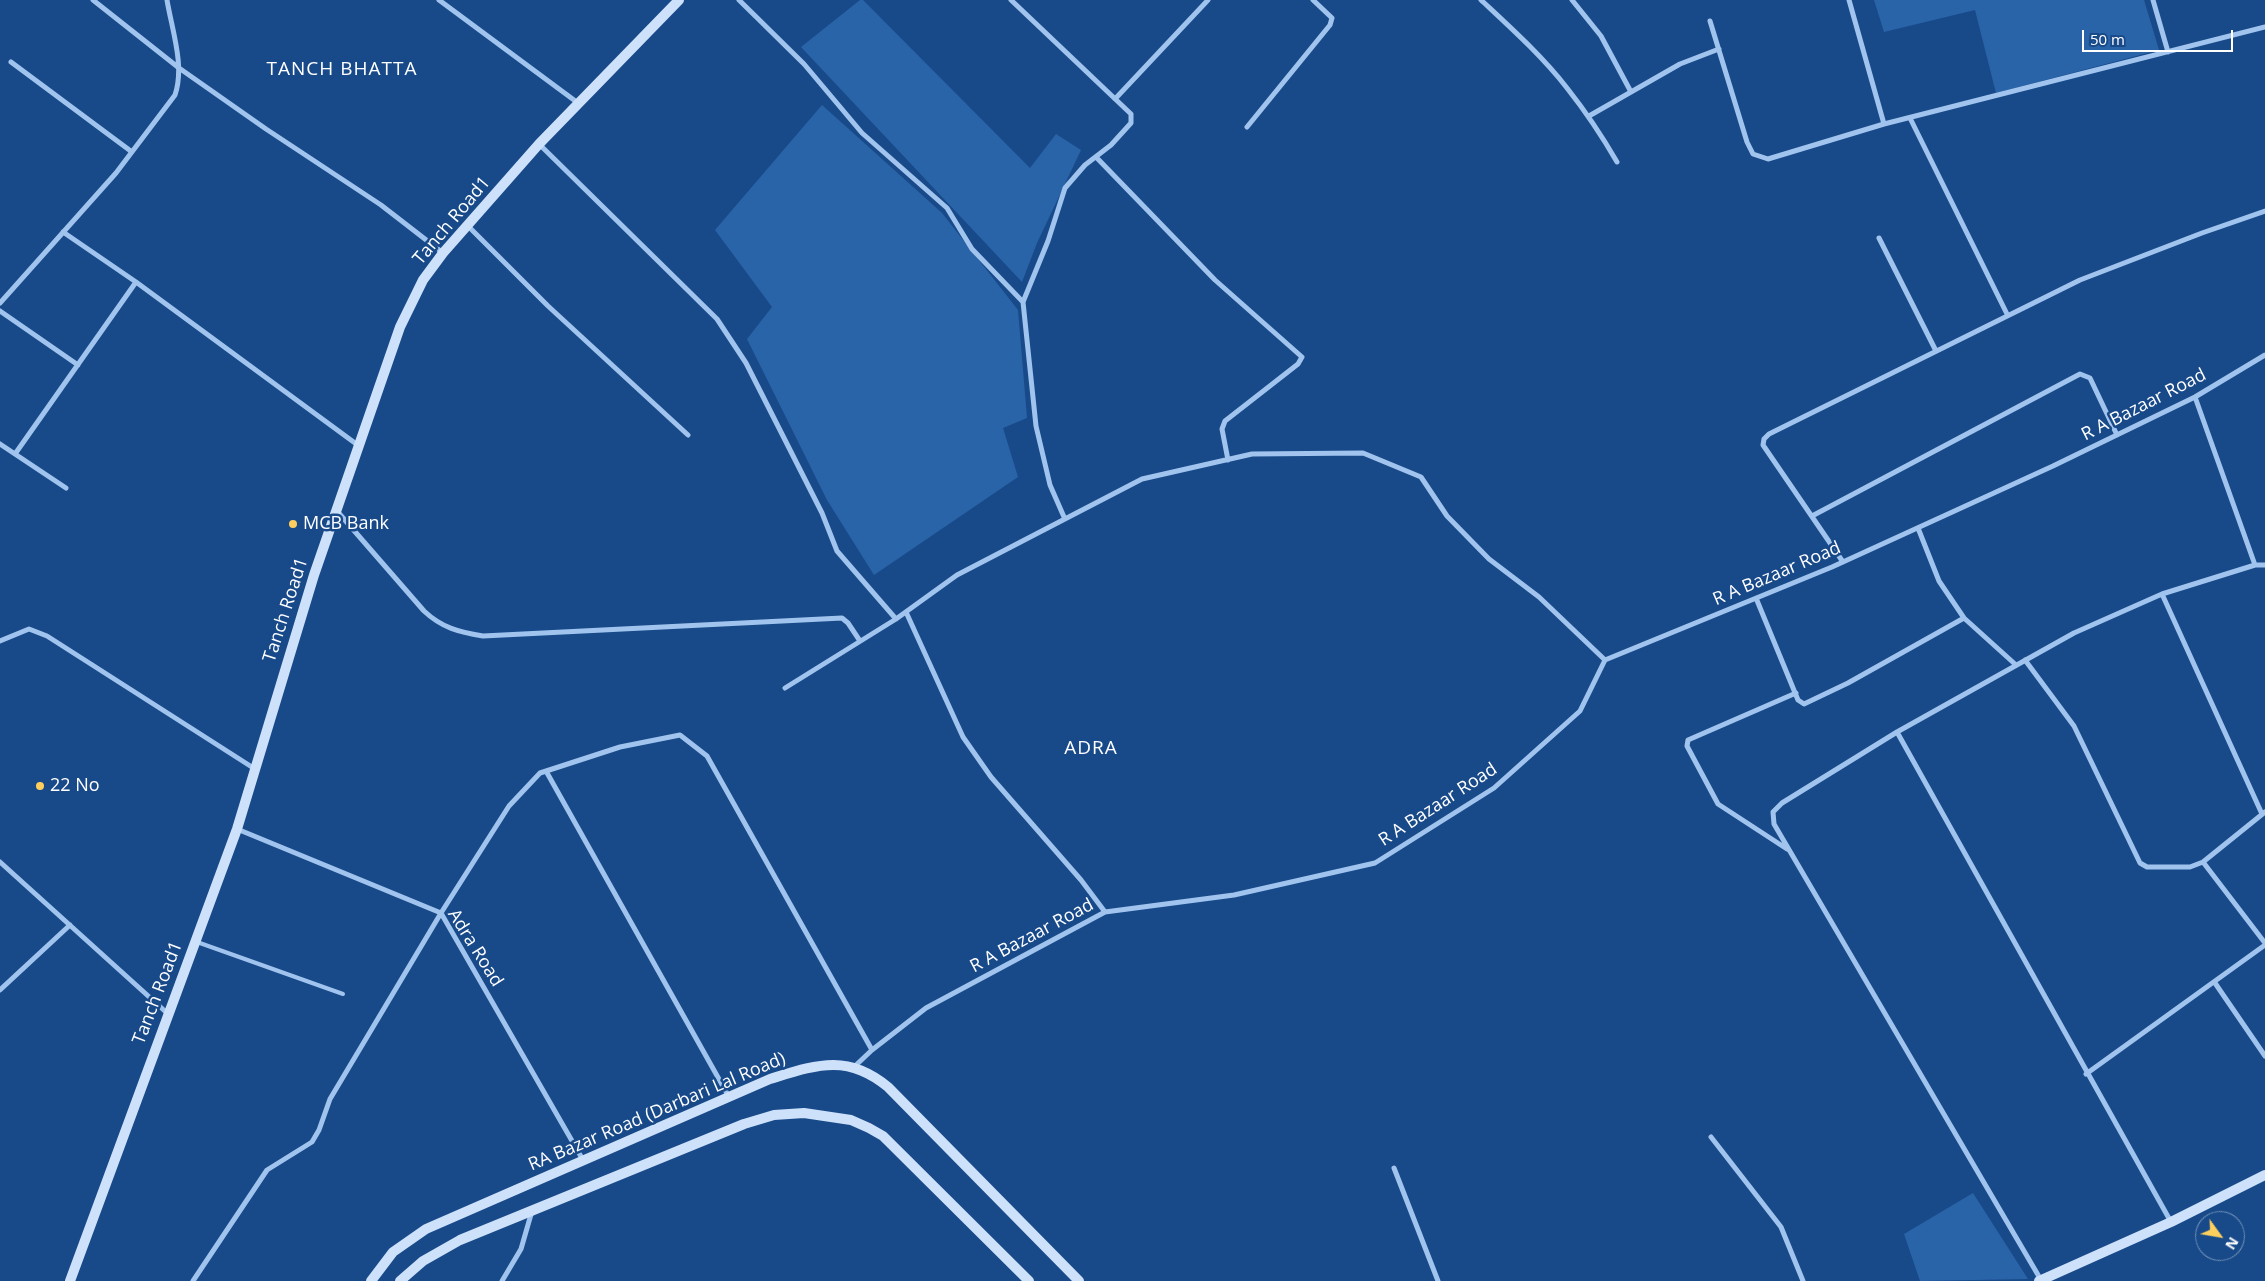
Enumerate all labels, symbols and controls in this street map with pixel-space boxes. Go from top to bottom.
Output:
scale bar [2085,20,2236,52]
text: 50 m [2090,29,2125,49]
district label: TANCH BHATTA [265,59,419,81]
street label: Tanch Road1 [409,172,495,270]
street label: R A Bazaar Road [2078,364,2210,446]
place label: MCB Bank [303,513,389,535]
marker: MCB Bank [287,518,299,530]
street label: R A Bazaar Road [1710,537,1844,611]
street label: Tanch Road1 [259,555,313,665]
district label: ADRA [1064,738,1118,760]
street label: R A Bazaar Road [1375,759,1501,851]
place label: 22 No [50,775,100,797]
marker: 22 No [34,780,46,792]
street label: R A Bazaar Road [966,894,1098,978]
street label: Adra Road [443,905,507,991]
street label: Tanch Road1 [128,938,188,1048]
street label: RA Bazar Road (Darbari Lal Road) [525,1048,789,1176]
north arrow [2195,1211,2245,1261]
text: N [2221,1234,2243,1254]

